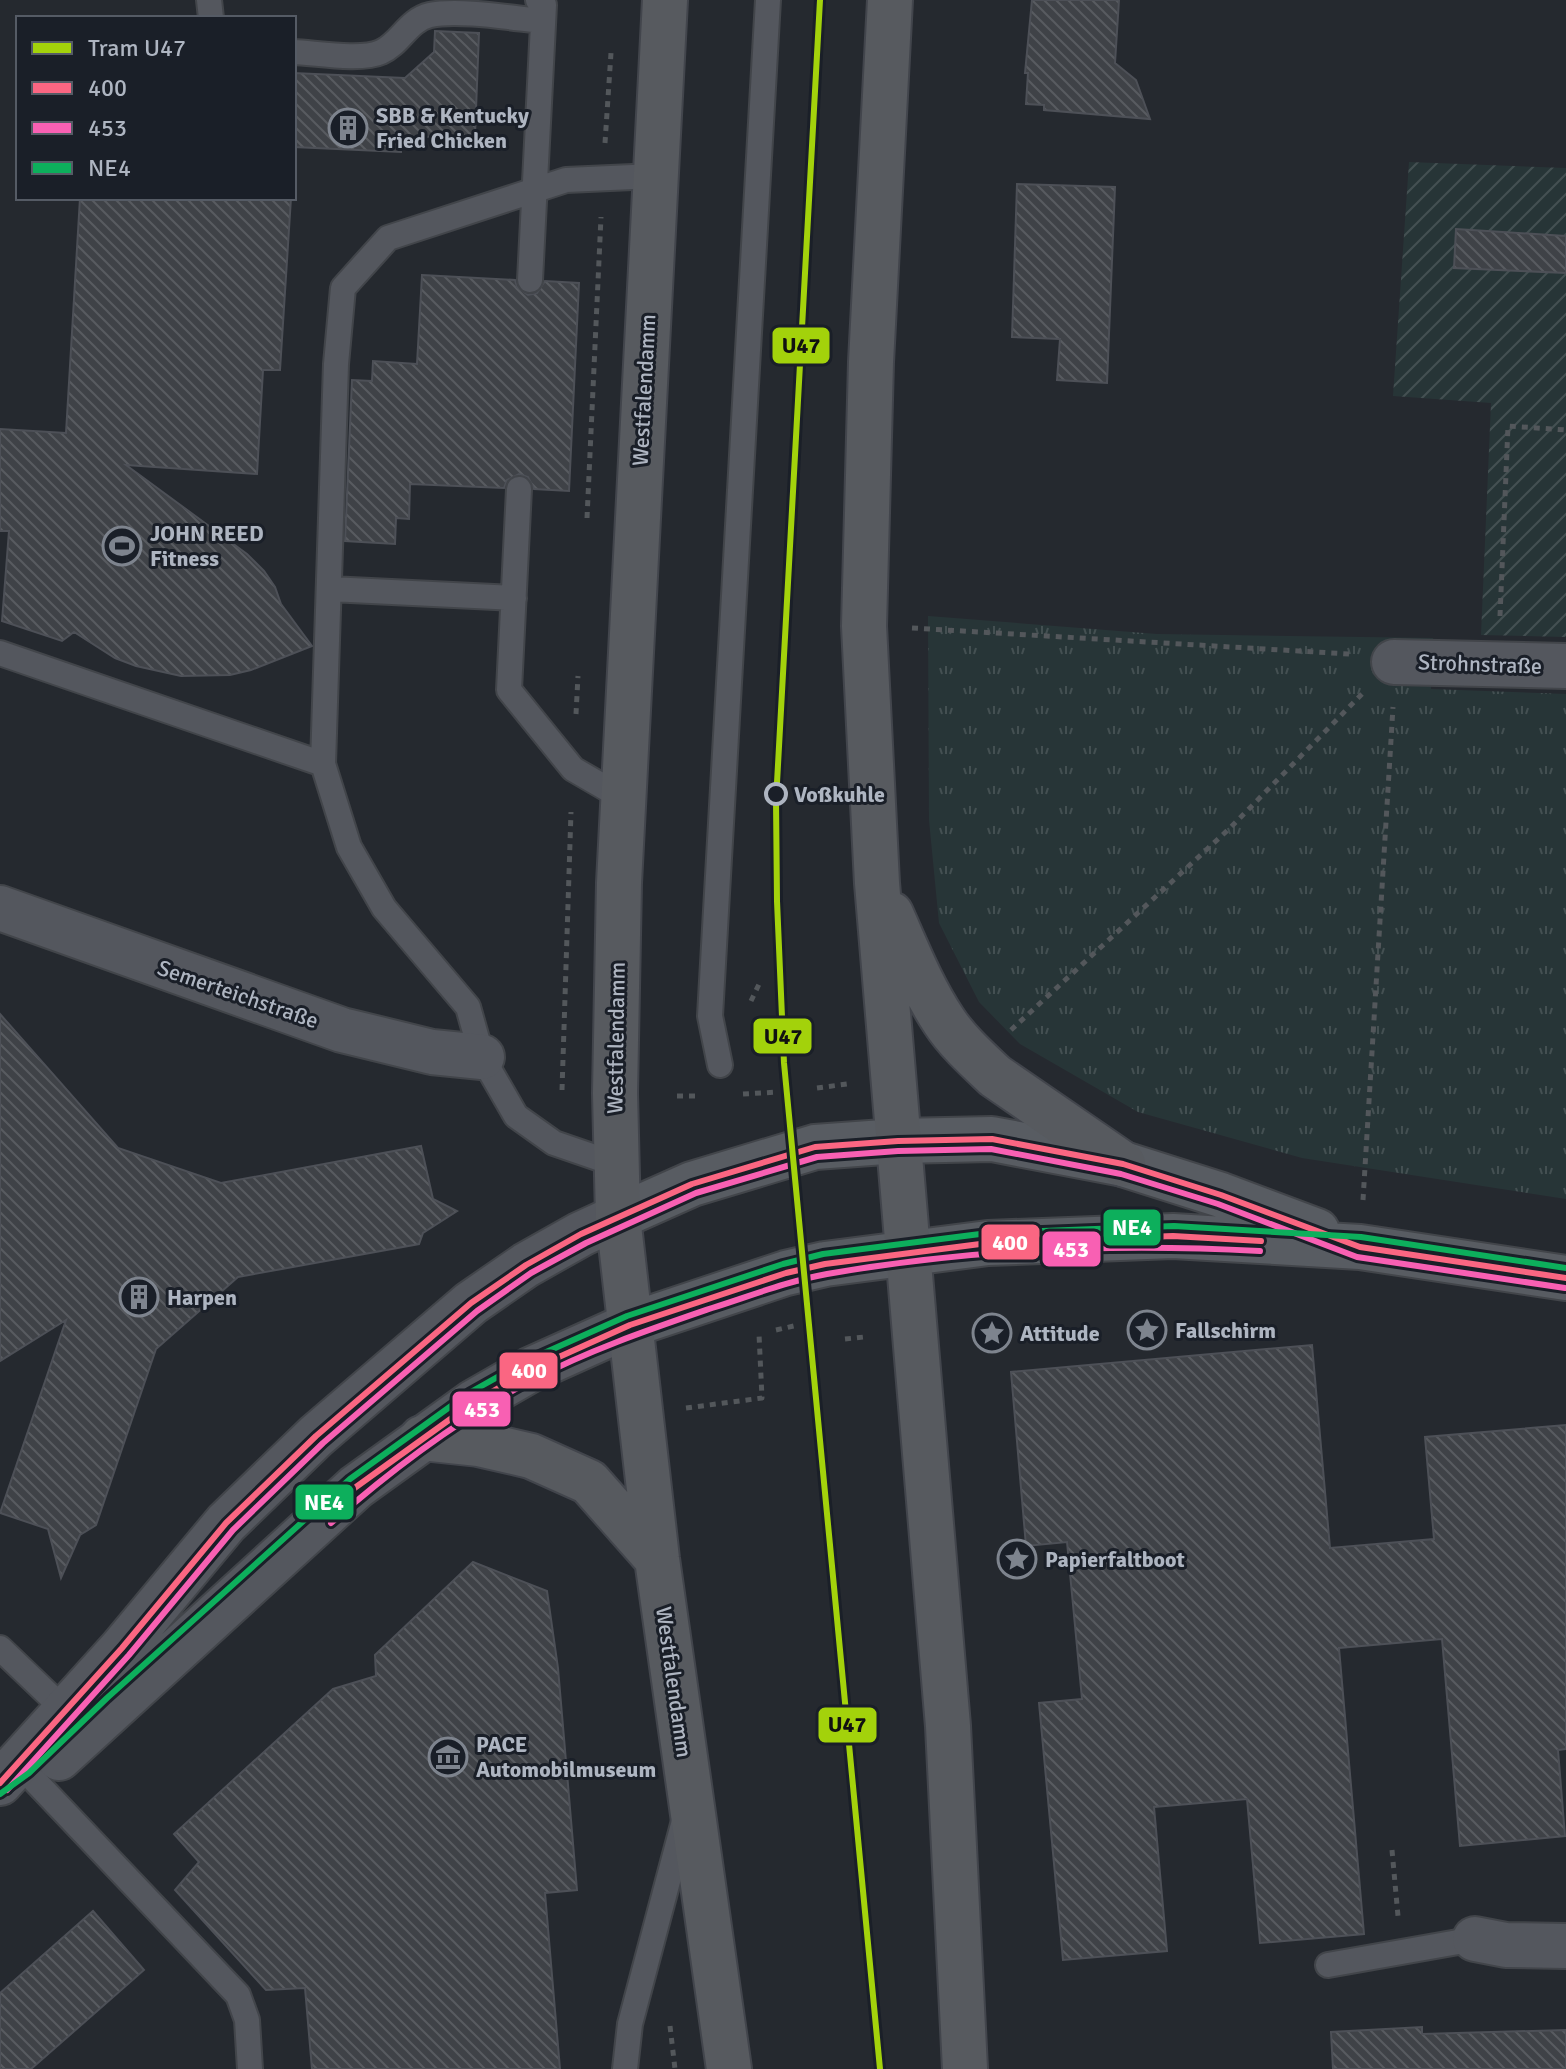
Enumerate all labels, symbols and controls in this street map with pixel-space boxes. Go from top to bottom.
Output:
legend [16,16,296,200]
text: Tram U47 [88,33,186,63]
text: 400 [88,73,127,103]
place label: SBB & Kentucky Fried Chicken [376,102,529,154]
building icon: SBB & Kentucky Fried Chicken [327,107,369,149]
text: 453 [88,113,127,143]
text: NE4 [88,153,131,183]
street label: Westfalendamm [627,313,661,467]
line badge: U47 [771,326,831,365]
text: U47 [782,332,820,359]
place label: JOHN REED Fitness [150,520,264,572]
sports icon: JOHN REED Fitness [101,525,143,567]
street label: Strohnstraße [1417,648,1543,680]
place label: Voßkuhle [794,781,885,808]
marker: Voßkuhle [765,783,787,805]
street label: Semerteichstraße [154,954,322,1034]
street label: Westfalendamm [601,962,631,1114]
line badge: U47 [752,1017,813,1055]
text: U47 [764,1023,802,1050]
line badge: NE4 [1102,1208,1162,1247]
text: NE4 [1112,1214,1152,1241]
line badge: 400 [980,1223,1041,1261]
text: 400 [992,1229,1028,1256]
line badge: 453 [1041,1230,1102,1268]
text: 453 [1053,1236,1089,1263]
building icon: Harpen [118,1276,160,1318]
place label: Harpen [167,1284,237,1311]
place icon: Fallschirm [1126,1309,1168,1351]
place icon: Attitude [971,1312,1013,1354]
place label: Fallschirm [1175,1317,1276,1344]
place label: Attitude [1020,1320,1100,1347]
line badge: 400 [498,1351,559,1390]
text: 400 [511,1357,547,1384]
line badge: 453 [451,1390,512,1428]
text: 453 [464,1396,500,1423]
line badge: NE4 [294,1483,355,1521]
text: NE4 [304,1489,344,1516]
place icon: Papierfaltboot [996,1538,1038,1580]
place label: Papierfaltboot [1045,1546,1185,1573]
street label: Westfalendamm [650,1605,698,1759]
line badge: U47 [817,1706,878,1744]
text: U47 [828,1711,866,1738]
place label: PACE Automobilmuseum [476,1731,656,1783]
museum icon: PACE Automobilmuseum [427,1736,469,1778]

